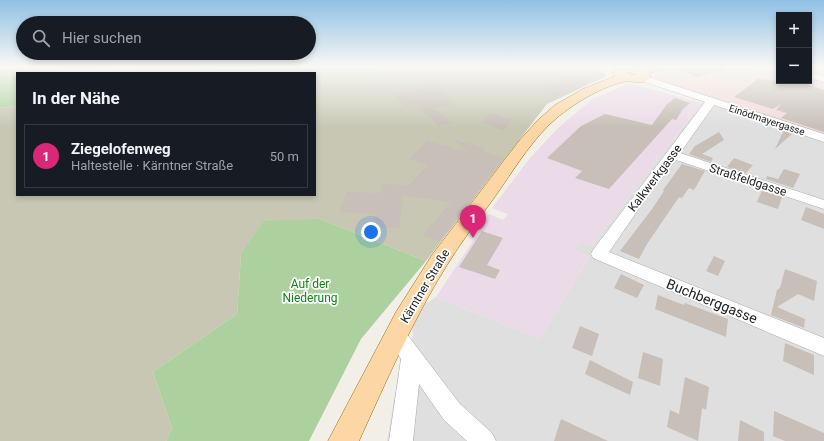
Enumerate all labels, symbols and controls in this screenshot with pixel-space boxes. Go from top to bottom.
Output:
map controls [776,12,812,84]
button: + [776,12,812,48]
search box [16,16,316,60]
icon: search [30,27,52,49]
text: Hier suchen [62,29,141,47]
button: − [776,48,812,84]
text: In der Nähe [32,88,120,108]
street label: Einödmayergasse [728,103,806,137]
text: Ziegelofenweg [71,140,171,158]
street label: Kalkwerkgasse [625,142,685,214]
text: 1 [42,149,50,164]
text: 50 m [270,149,299,164]
text: Haltestelle · Kärntner Straße [71,158,233,173]
street label: Straßfeldgasse [707,161,789,199]
pin: 1 [460,205,486,238]
your location [361,222,381,242]
street label: Kärntner Straße [397,247,453,325]
street label: Buchberggasse [664,275,760,327]
park label: Auf der Niederung [282,277,338,305]

